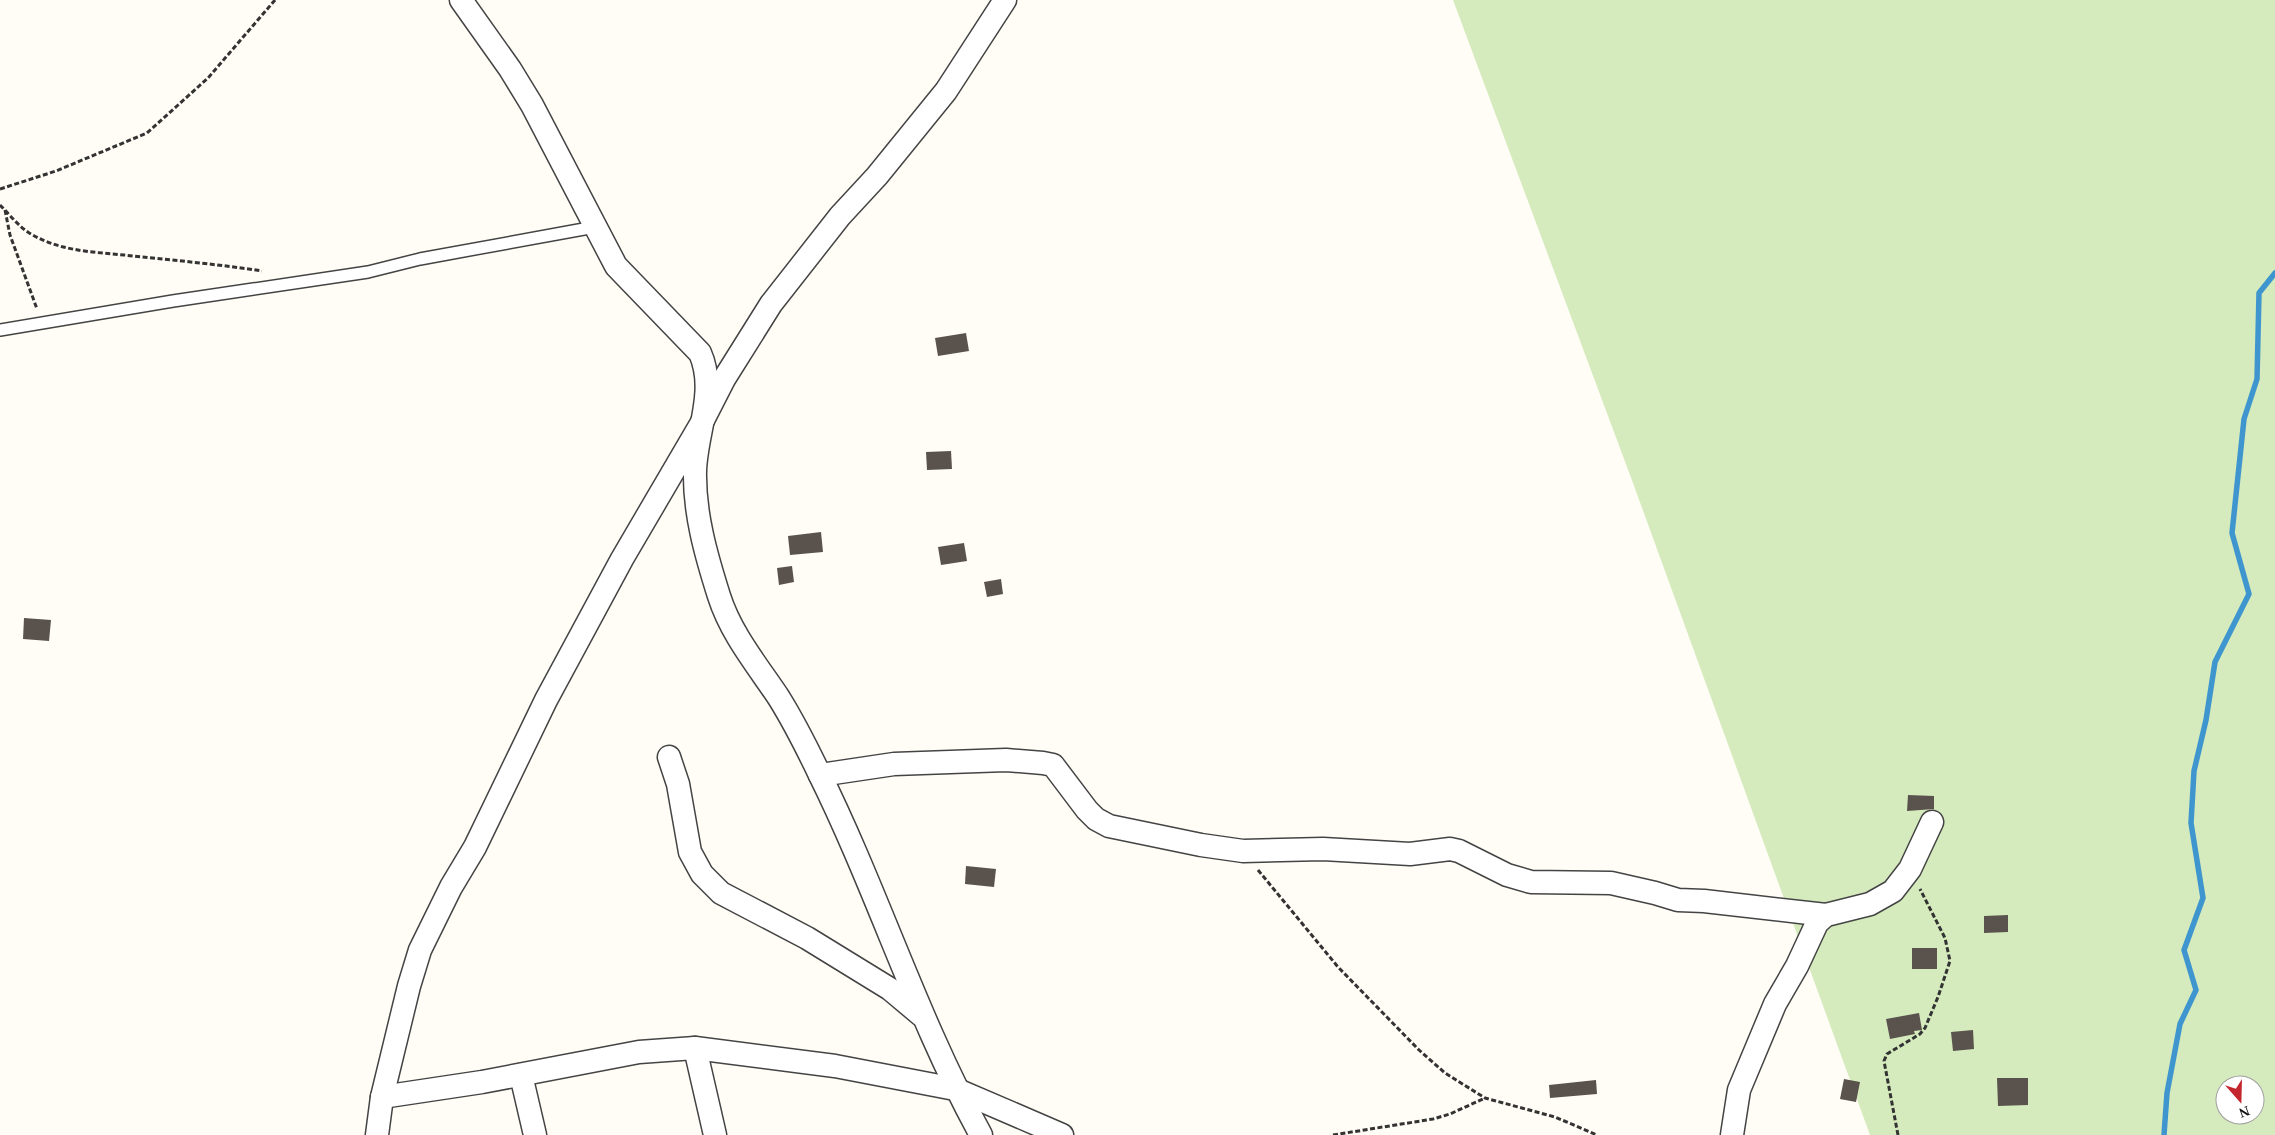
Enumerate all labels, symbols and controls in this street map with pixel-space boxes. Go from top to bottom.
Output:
north arrow [2215,1075,2265,1125]
text: N [2237,1103,2252,1121]

